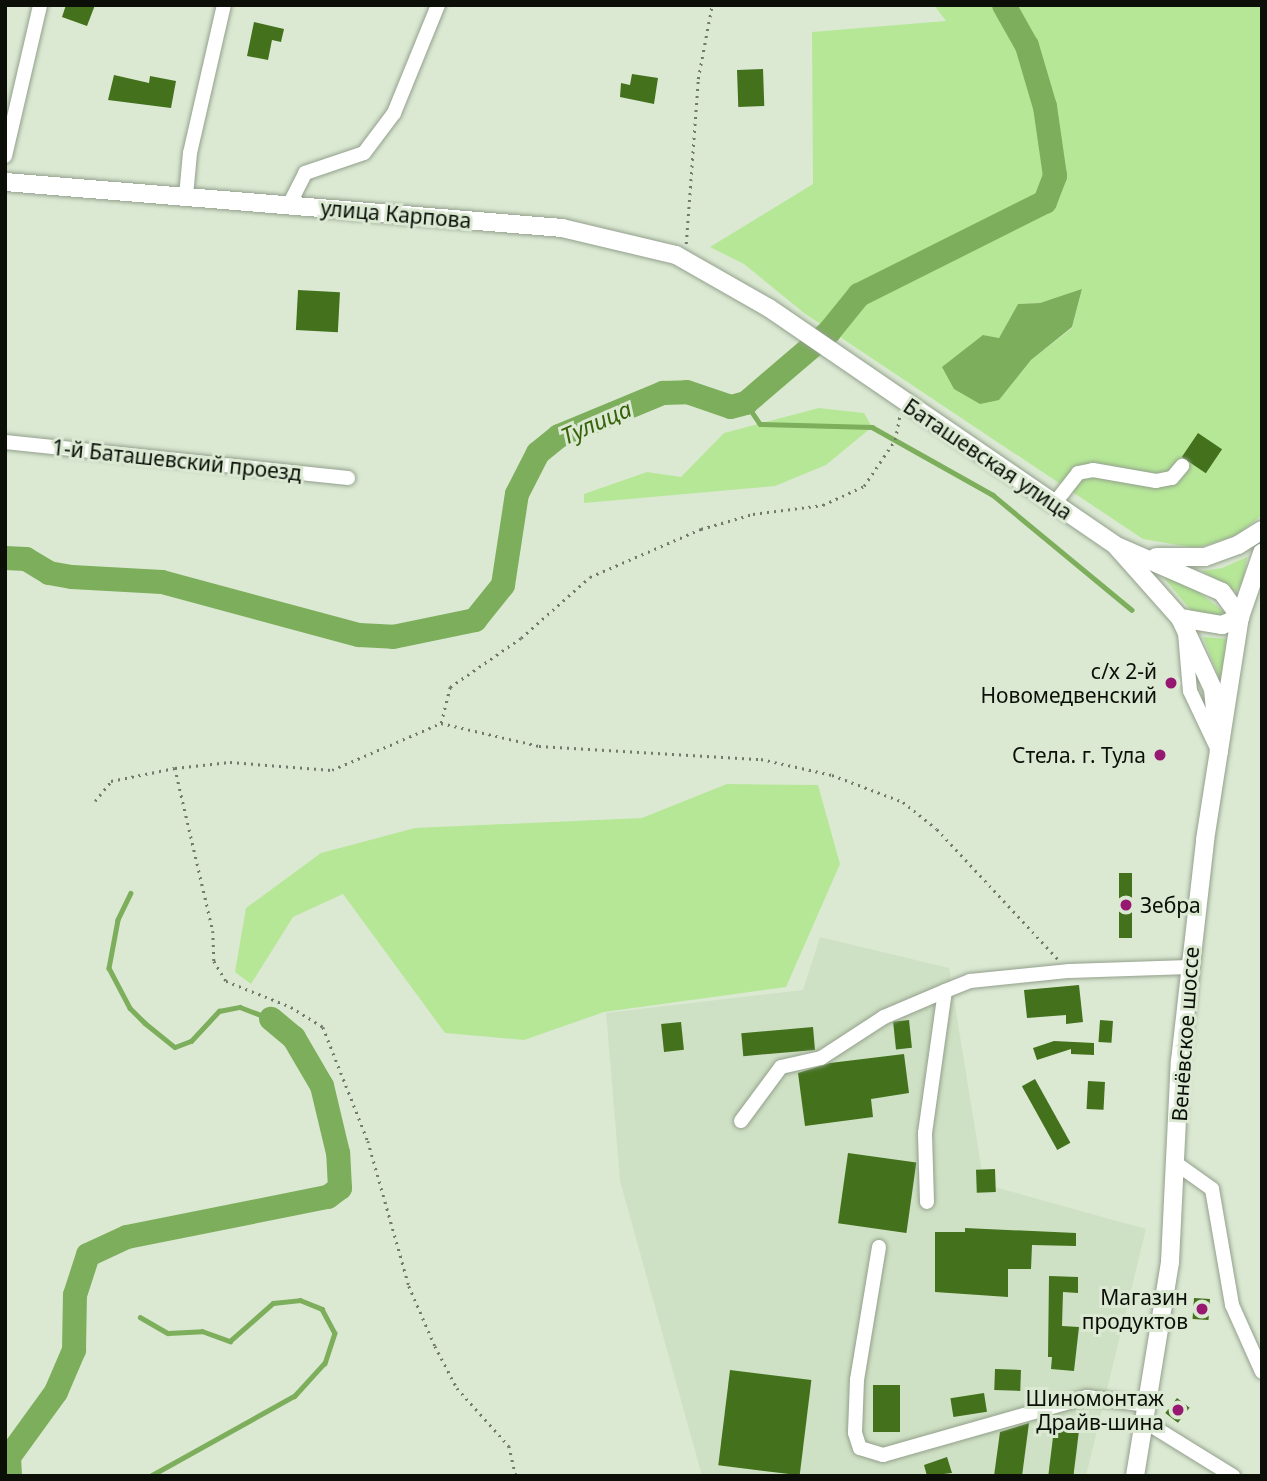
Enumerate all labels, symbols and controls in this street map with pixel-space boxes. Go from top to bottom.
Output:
street label: улица Карпова [320,195,472,233]
street label: Баташевская улица [899,393,1077,525]
water label: Тулица [556,394,636,450]
street label: 1-й Баташевский проезд [51,434,303,486]
place label: с/х 2-й Новомедвенский [980,658,1157,708]
marker: с/х 2-й Новомедвенский [1163,675,1179,691]
place label: Стела. г. Тула [1012,742,1146,768]
marker: Стела. г. Тула [1152,747,1168,763]
place label: Зебра [1140,892,1201,918]
marker: Зебра [1118,897,1134,913]
street label: Венёвское шоссе [1166,946,1204,1122]
place label: Магазин продуктов [1082,1284,1188,1334]
marker: Магазин продуктов [1194,1301,1210,1317]
place label: Шиномонтаж Драйв-шина [1025,1385,1164,1435]
marker: Шиномонтаж Драйв-шина [1170,1402,1186,1418]

